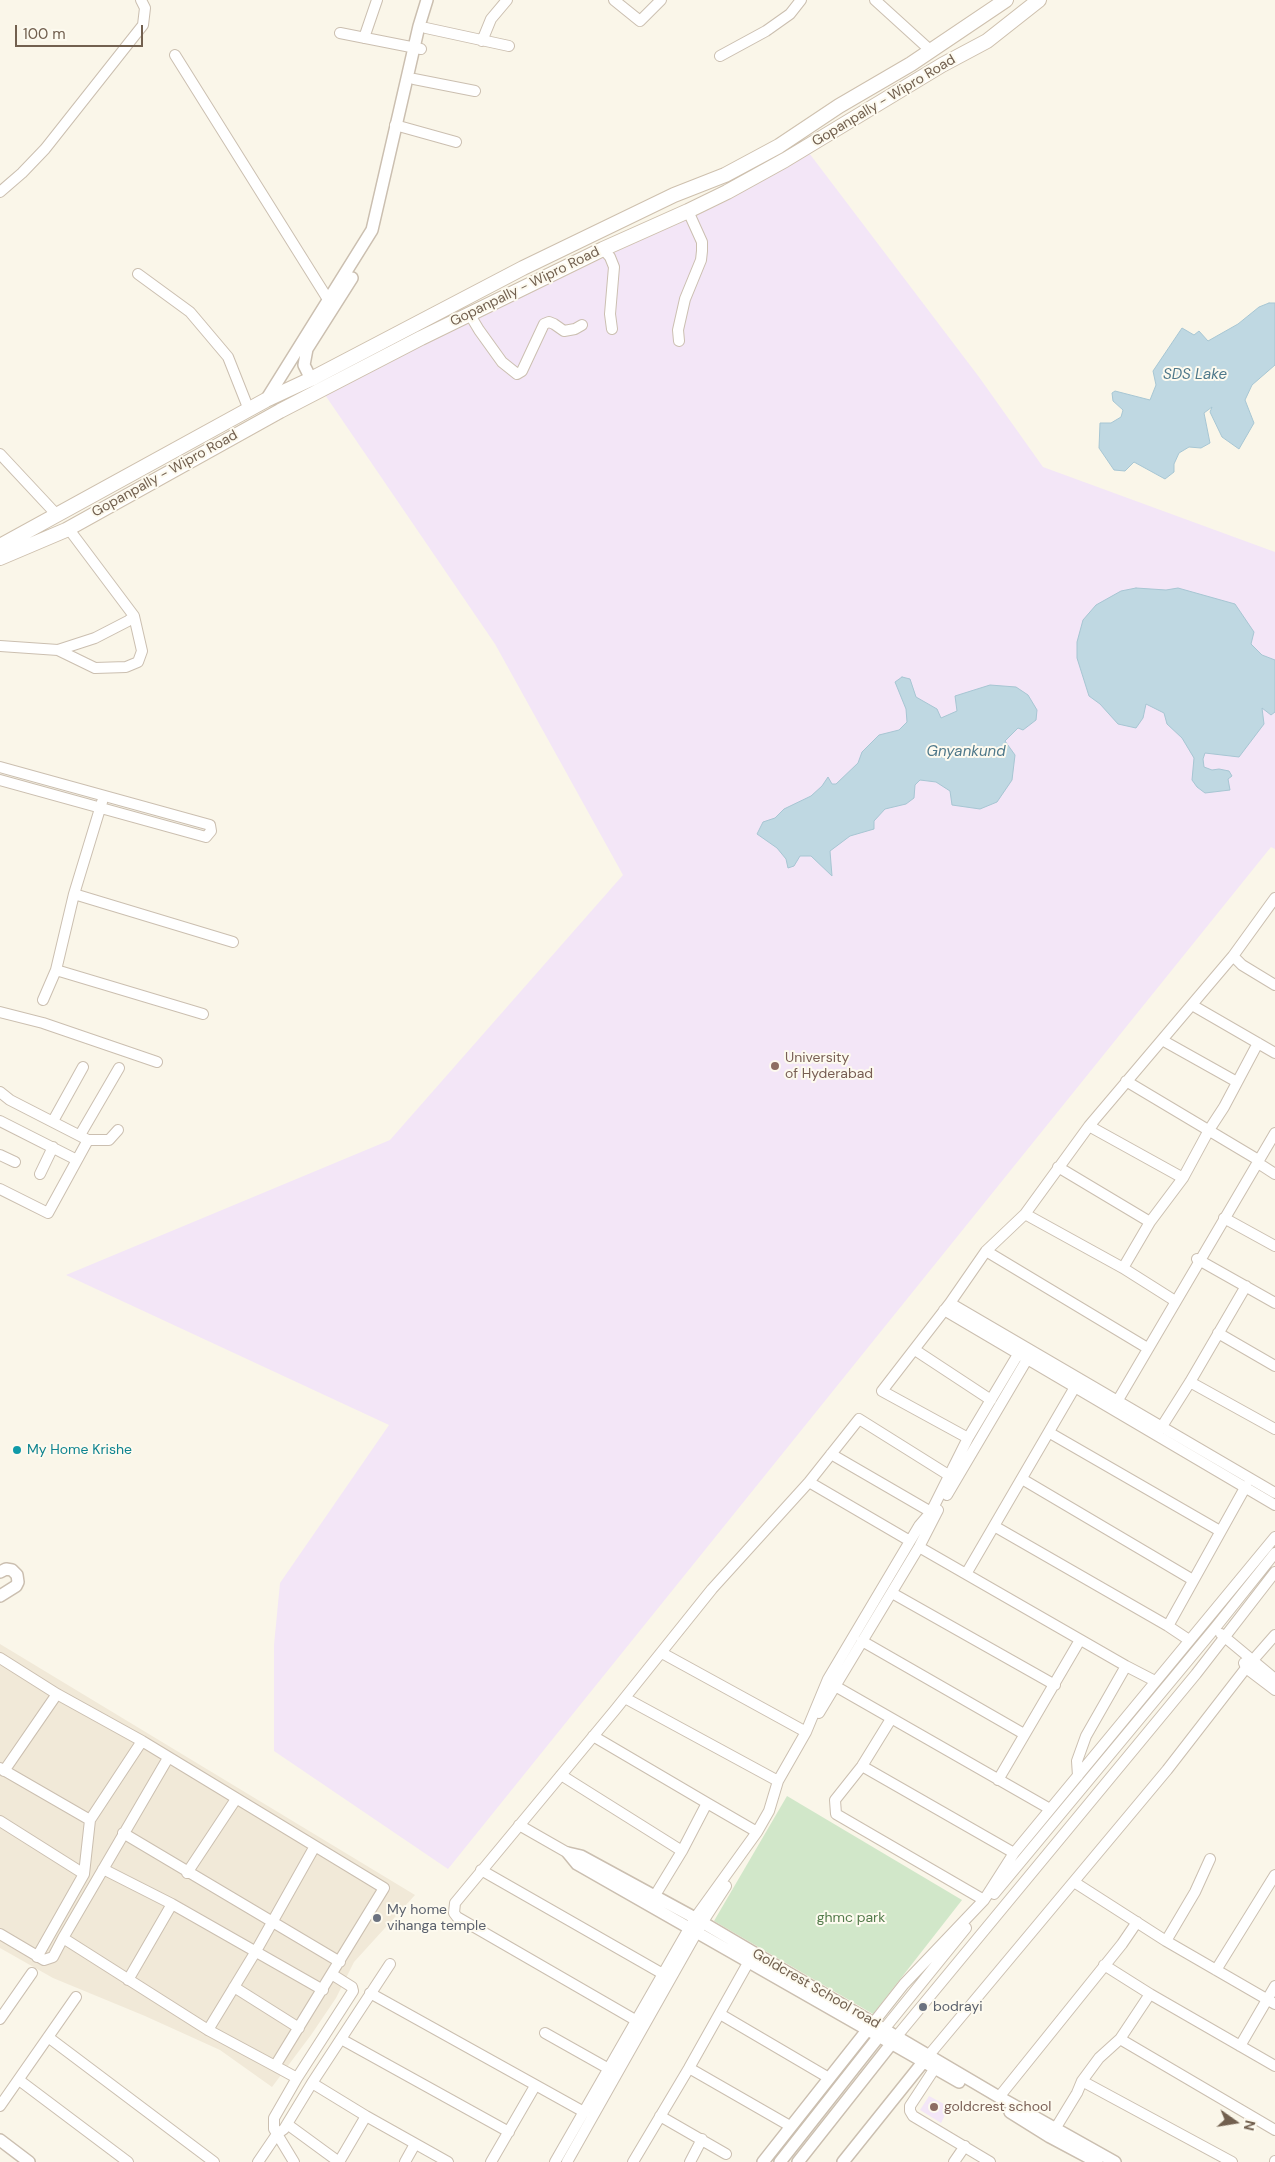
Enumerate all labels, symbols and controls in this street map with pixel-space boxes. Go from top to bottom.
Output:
scale bar [18,15,145,47]
text: 100 m [23,24,66,44]
street label: Gopanpally - Wipro Road [809,52,959,150]
street label: Gopanpally - Wipro Road [448,244,602,330]
water label: SDS Lake [1163,366,1227,384]
street label: Gopanpally - Wipro Road [89,427,241,521]
water label: Gnyankund [927,743,1005,761]
place label: University of Hyderabad [785,1050,873,1082]
marker: University of Hyderabad [769,1060,781,1072]
place label: My Home Krishe [27,1442,132,1458]
marker: My Home Krishe [11,1444,23,1456]
place label: My home vihanga temple [387,1902,486,1934]
park label: ghmc park [817,1910,885,1926]
marker: My home vihanga temple [371,1912,383,1924]
street label: Goldcrest School road [749,1946,883,2032]
place label: bodrayi [933,1999,983,2015]
marker: bodrayi [917,2001,929,2013]
north arrow [1210,2097,1260,2147]
place label: goldcrest school [944,2099,1051,2115]
marker: goldcrest school [928,2101,940,2113]
text: N [1240,2118,1260,2132]

